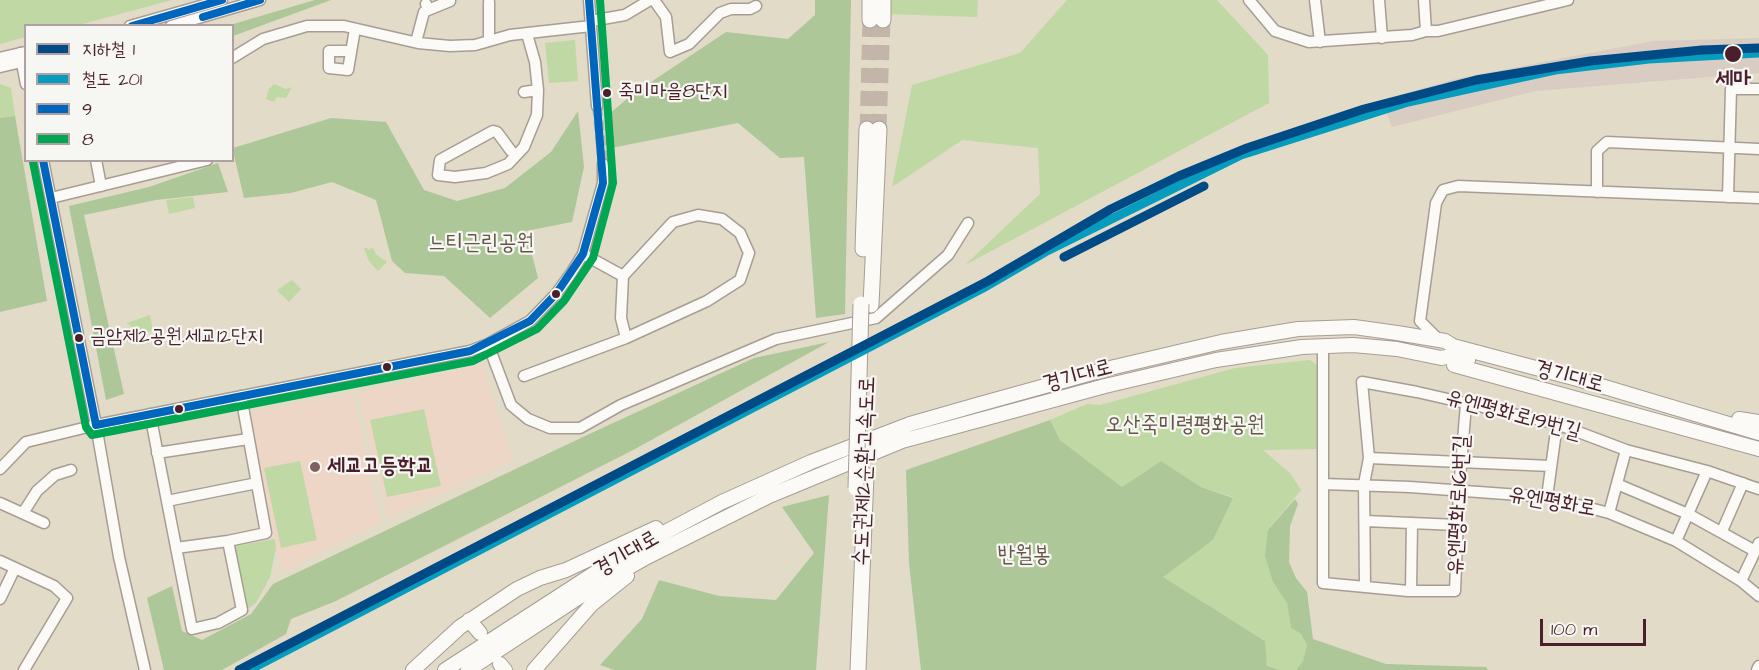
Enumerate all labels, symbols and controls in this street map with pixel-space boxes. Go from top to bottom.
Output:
legend [24,24,234,162]
text: 지하철 1 [82,37,135,62]
marker: 세마 [1723,44,1743,64]
text: 철도 201 [82,67,142,92]
place label: 세마 [1715,67,1751,93]
place label: 죽미마을8단지 [618,81,728,105]
marker: 죽미마을8단지 [601,87,613,99]
text: 9 [82,97,92,122]
text: 8 [82,127,94,152]
park label: 느티근린공원 [428,231,534,257]
unlabelled marker [550,288,562,300]
place label: 금암제2공원.세교12단지 [90,326,263,350]
marker: 금암제2공원.세교12단지 [73,332,85,344]
street label: 경기대로 [1040,355,1116,399]
street label: 경기대로 [1531,356,1607,400]
unlabelled marker [381,361,393,373]
street label: 수도권제2순환고속도로 [849,376,883,566]
street label: 유엔평화로19번길 [1442,385,1584,447]
unlabelled marker [173,403,185,415]
park label: 오산죽미령평화공원 [1105,413,1265,439]
street label: 유엔평화로16번길 [1443,434,1477,576]
place label: 세교고등학교 [327,454,433,480]
marker: 세교고등학교 [308,460,322,474]
street label: 유엔평화로 [1506,482,1598,524]
street label: 경기대로 [590,526,664,584]
park label: 반월봉 [997,543,1051,569]
scale bar [1543,607,1650,645]
text: 100 m [1551,617,1597,642]

